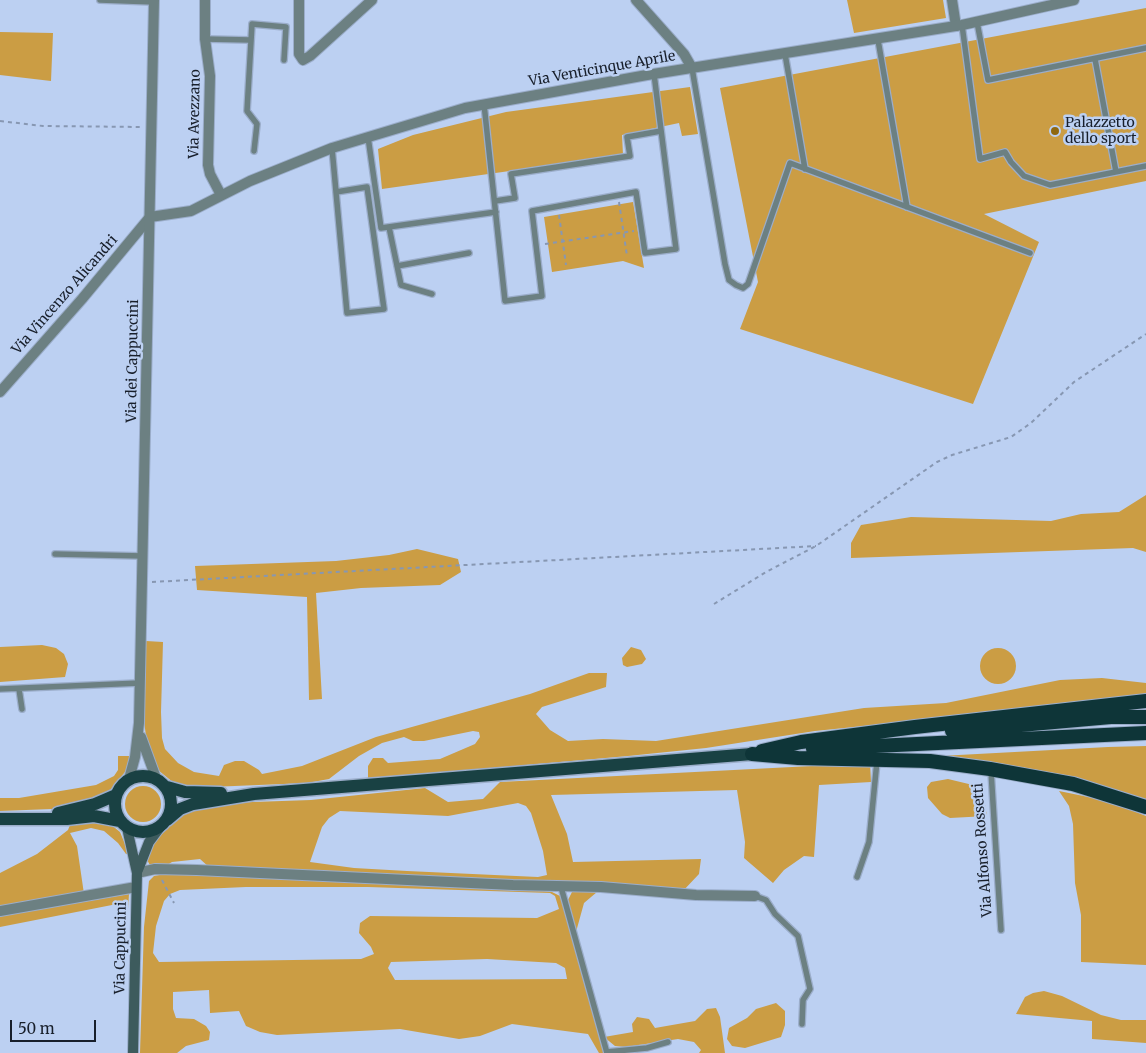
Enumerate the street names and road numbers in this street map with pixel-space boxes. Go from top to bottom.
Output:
street label: Via Venticinque Aprile [527,48,677,90]
street label: Via Avezzano [186,69,204,159]
street label: Via Vincenzo Alicandri [9,232,121,358]
street label: Via dei Cappuccini [124,299,142,423]
street label: Via Alfonso Rossetti [970,782,996,918]
street label: Via Cappucini [112,902,130,994]

